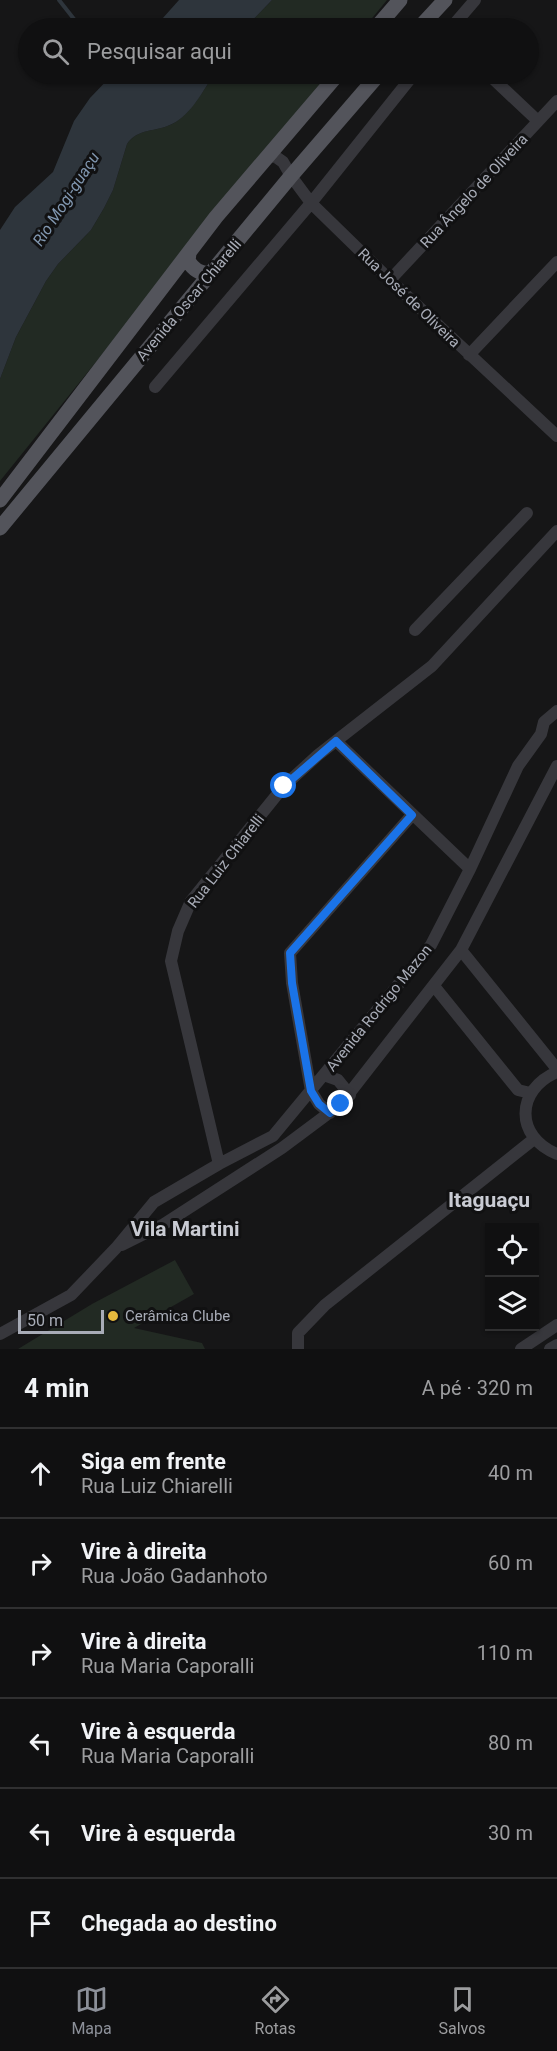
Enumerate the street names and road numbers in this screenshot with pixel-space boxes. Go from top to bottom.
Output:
street label: Rua Ângelo de Oliveira [417,130,531,252]
street label: Avenida Oscar Chiarelli [133,235,245,365]
street label: Rua José de Oliveira [354,245,464,351]
street label: Rua Luiz Chiarelli [184,811,268,911]
street label: Avenida Rodrigo Mazon [322,941,436,1075]

